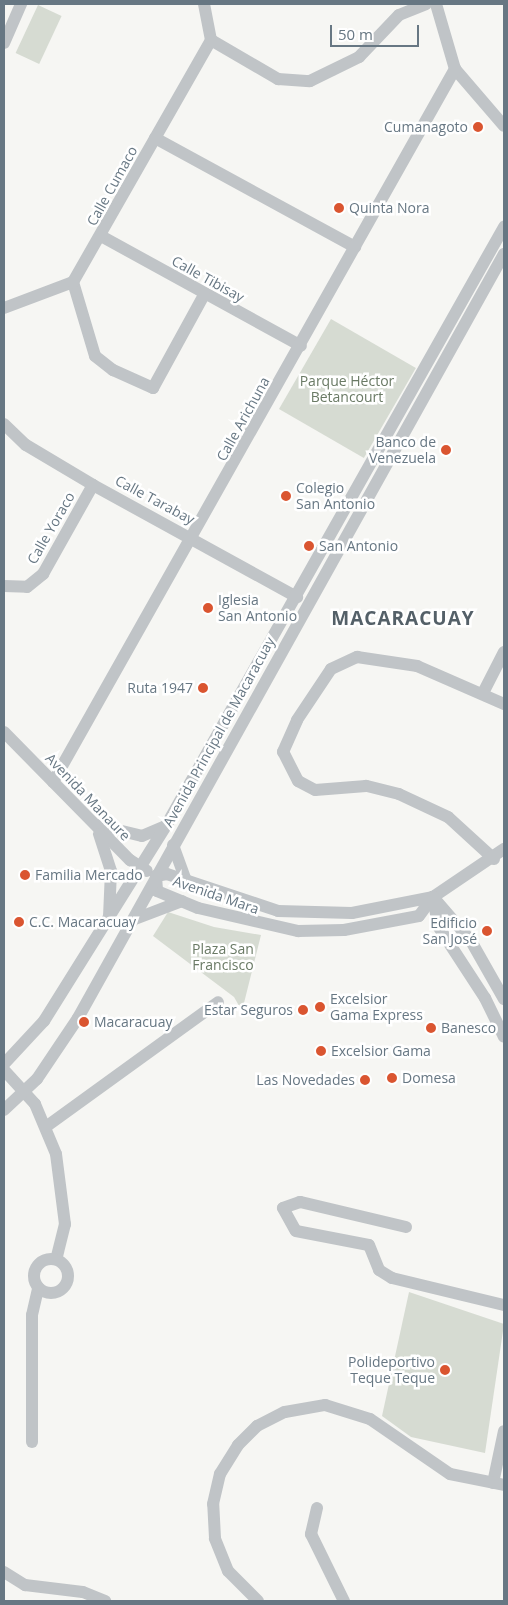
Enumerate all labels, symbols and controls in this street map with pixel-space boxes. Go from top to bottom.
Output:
scale bar [333,15,422,47]
text: 50 m [338,24,373,44]
place label: Cumanagoto [384,119,468,135]
marker: Cumanagoto [472,121,484,133]
street label: Calle Cumaco [83,143,141,229]
place label: Quinta Nora [349,200,429,216]
marker: Quinta Nora [333,202,345,214]
street label: Calle Tibisay [169,252,247,306]
park label: Parque Héctor Betancourt [300,373,394,406]
street label: Calle Arichuna [213,374,273,464]
place label: Banco de Venezuela [369,434,436,467]
marker: Banco de Venezuela [440,444,452,456]
street label: Calle Tarabay [112,472,198,528]
place label: Colegio San Antonio [296,480,375,512]
street label: Calle Yoraco [24,489,78,567]
marker: Colegio San Antonio [280,490,292,502]
place label: San Antonio [319,538,398,554]
marker: San Antonio [303,540,315,552]
place label: Iglesia San Antonio [218,592,297,624]
marker: Iglesia San Antonio [202,602,214,614]
district label: MACARACUAY [330,608,476,630]
street label: Avenida Principal de Macaracuay [160,634,278,830]
place label: Ruta 1947 [127,680,193,696]
marker: Ruta 1947 [197,682,209,694]
street label: Avenida Manaure [42,750,134,844]
place label: Familia Mercado [35,867,143,883]
marker: Familia Mercado [19,869,31,881]
street label: Avenida Mara [171,872,261,918]
place label: C.C. Macaracuay [29,914,136,930]
place label: Edificio San José [423,915,477,948]
marker: C.C. Macaracuay [13,916,25,928]
marker: Edificio San José [481,925,493,937]
park label: Plaza San Francisco [192,941,254,974]
place label: Excelsior Gama Express [330,991,423,1024]
marker: Excelsior Gama Express [314,1001,326,1013]
place label: Estar Seguros [204,1002,293,1018]
marker: Estar Seguros [297,1004,309,1016]
place label: Macaracuay [94,1014,172,1030]
marker: Macaracuay [78,1016,90,1028]
place label: Banesco [441,1020,496,1036]
marker: Banesco [425,1022,437,1034]
place label: Excelsior Gama [331,1043,431,1059]
marker: Excelsior Gama [315,1045,327,1057]
place label: Domesa [402,1070,456,1086]
place label: Las Novedades [256,1072,355,1088]
marker: Domesa [386,1072,398,1084]
marker: Las Novedades [359,1074,371,1086]
place label: Polideportivo Teque Teque [348,1354,435,1386]
marker: Polideportivo Teque Teque [439,1364,451,1376]

